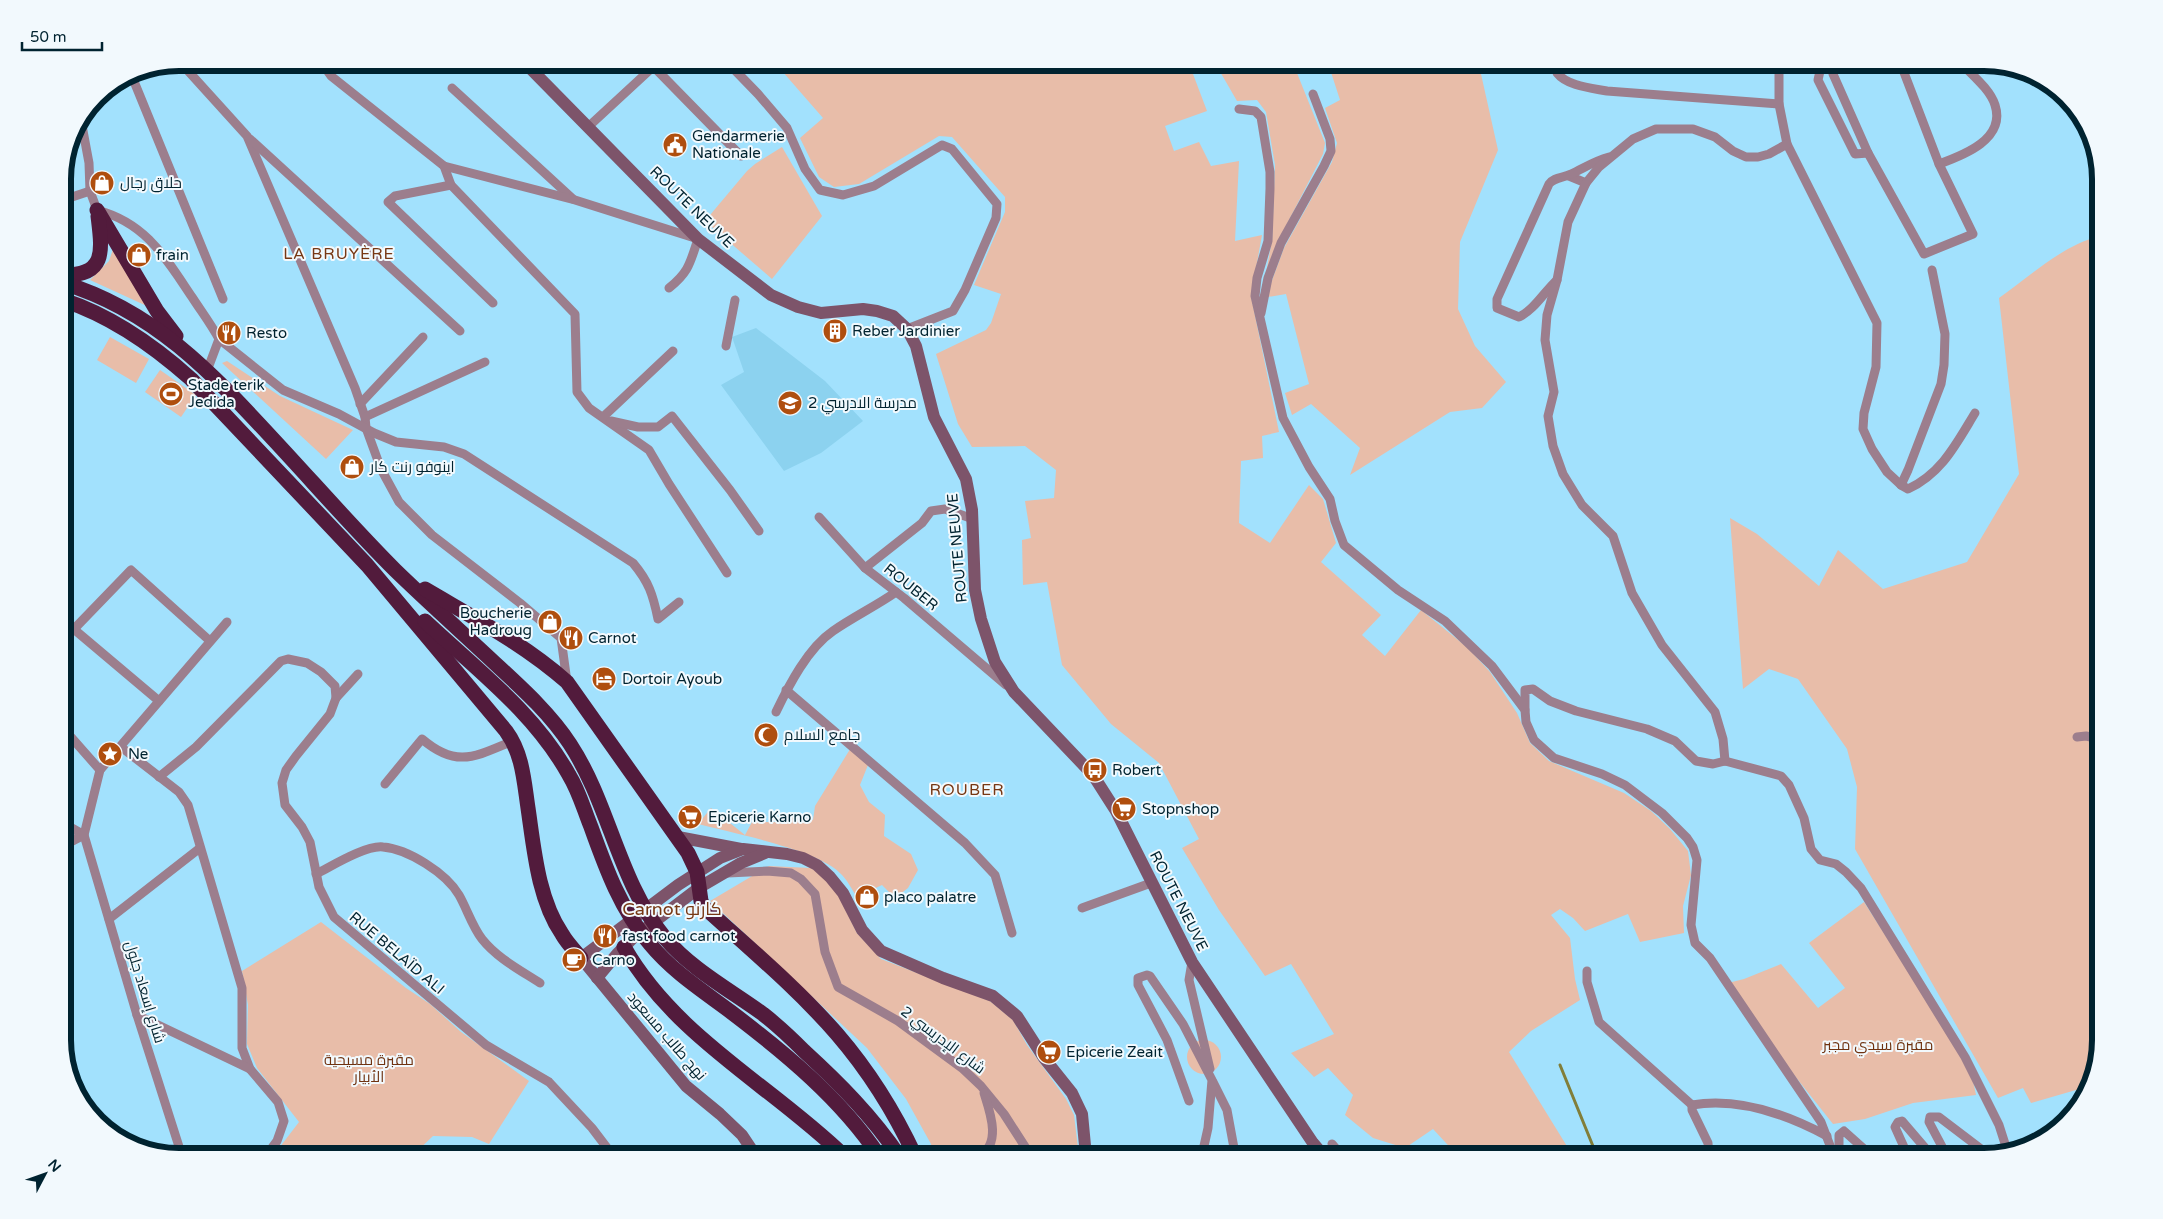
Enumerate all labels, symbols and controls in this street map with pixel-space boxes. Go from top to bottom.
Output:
scale bar [22,20,102,52]
text: 50 m [30,28,67,46]
place label: Gendarmerie Nationale [692,127,785,162]
public building icon: Gendarmerie Nationale [662,132,688,158]
street label: ROUTE NEUVE [646,162,738,252]
shop icon: حلاق رجال [89,170,115,196]
place label: حلاق رجال [120,174,182,193]
shop icon: frain [126,242,152,268]
district label: LA BRUYÈRE [283,244,395,264]
place label: frain [156,246,189,264]
building icon: Reber Jardinier [822,318,848,344]
restaurant icon: Resto [216,320,242,346]
place label: Reber Jardinier [852,322,960,340]
place label: Resto [246,324,287,342]
place label: Stade terik Jedida [188,376,265,411]
sports icon: Stade terik Jedida [158,381,184,407]
school or university icon: مدرسة الادرسي 2 [777,390,803,416]
place label: مدرسة الادرسي 2 [808,394,917,415]
shop icon: اينوفو رنت كار [339,454,365,480]
place label: اينوفو رنت كار [369,458,455,476]
street label: ROUTE NEUVE [943,493,971,603]
street label: ROUBER [880,560,942,614]
place label: Boucherie Hadroug [460,604,532,639]
shop icon: Boucherie Hadroug [537,609,563,635]
restaurant icon: Carnot [558,625,584,651]
place label: Carnot [588,629,637,647]
hotel icon: Dortoir Ayoub [591,666,617,692]
place label: Dortoir Ayoub [622,670,722,688]
mosque icon: جامع السلام [753,722,779,748]
place label: جامع السلام [784,726,860,746]
place icon: Ne [97,741,123,767]
place label: Ne [128,745,148,763]
bus stop icon: Robert [1082,757,1108,783]
place label: Robert [1112,761,1162,779]
district label: ROUBER [929,780,1005,800]
supermarket icon: Stopnshop [1111,796,1137,822]
place label: Stopnshop [1142,800,1219,818]
supermarket icon: Epicerie Karno [677,804,703,830]
place label: Epicerie Karno [708,808,811,826]
street label: ROUTE NEUVE [1146,848,1212,954]
shop icon: placo palatre [854,884,880,910]
place label: placo palatre [884,888,976,906]
district label: Carnot كارنو [622,898,722,920]
street label: RUE BELAÏD ALI [346,908,448,998]
restaurant icon: fast food carnot [592,923,618,949]
place label: fast food carnot [622,927,736,945]
street label: شارع إسعاد جلول [119,939,169,1046]
cafe icon: Carno [561,947,587,973]
place label: Carno [592,951,635,969]
street label: نهج طالب مسعود [622,988,710,1085]
street label: شارع الإدريسي 2 [895,1002,989,1080]
park label: مقبرة سيدي مجبر [1822,1036,1933,1057]
supermarket icon: Epicerie Zeait [1036,1039,1062,1065]
place label: Epicerie Zeait [1066,1043,1163,1061]
park label: مقبرة مسيحية الأبيار [324,1051,414,1086]
north arrow [20,1149,70,1199]
text: N [44,1156,65,1176]

